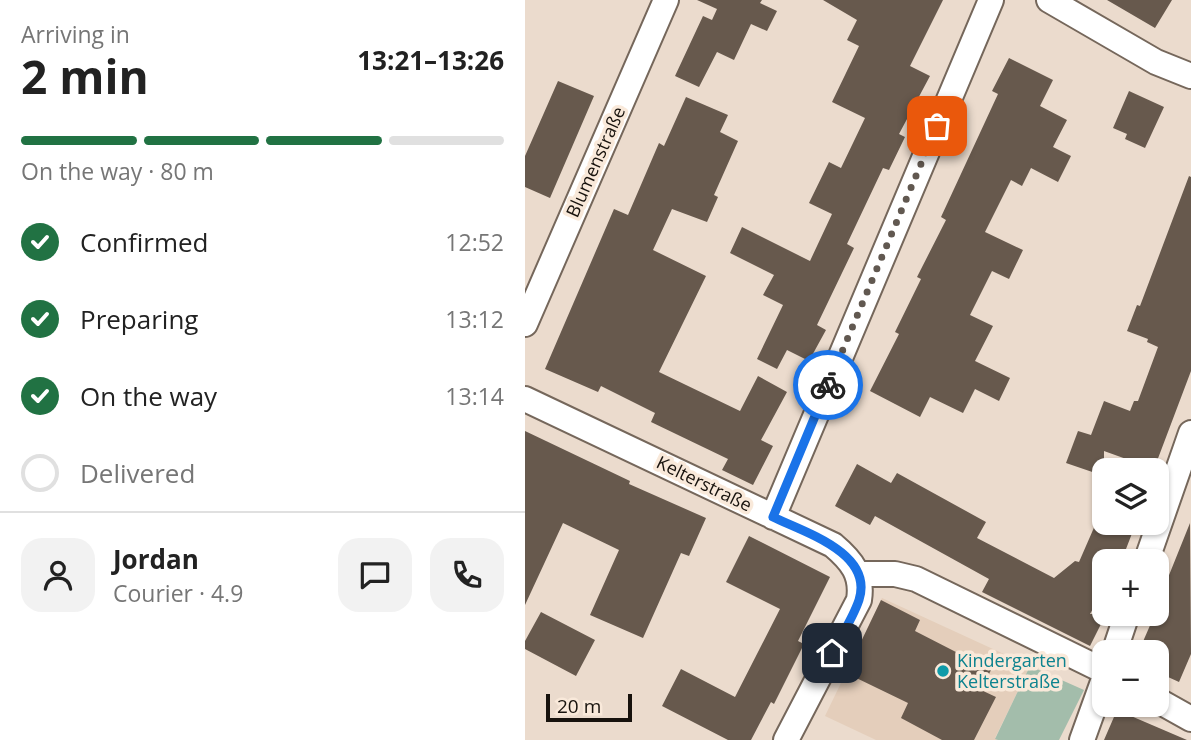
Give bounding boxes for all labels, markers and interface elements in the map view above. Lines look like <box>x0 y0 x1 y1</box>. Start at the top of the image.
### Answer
text: Arriving in <box>21 18 130 50</box>
text: 13:21–13:26 <box>357 42 504 78</box>
text: 2 min <box>21 45 149 107</box>
pin <box>907 96 967 156</box>
street label: Blumenstraße <box>560 102 630 221</box>
icon: bag <box>918 107 956 145</box>
text: On the way · 80 m <box>21 155 214 187</box>
icon: check <box>21 223 59 261</box>
text: Confirmed <box>80 224 208 260</box>
text: 12:52 <box>445 226 504 258</box>
icon: check <box>21 300 59 338</box>
text: Preparing <box>80 301 198 337</box>
text: 13:12 <box>445 303 504 335</box>
courier <box>793 350 863 420</box>
icon: bike <box>809 366 847 404</box>
icon: check <box>21 377 59 415</box>
text: On the way <box>80 378 217 414</box>
text: 13:14 <box>445 380 504 412</box>
street label: Kelterstraße <box>653 450 756 517</box>
text: Delivered <box>80 455 195 491</box>
map controls <box>1092 458 1169 717</box>
button: layers <box>1092 458 1169 535</box>
button: person <box>21 538 95 612</box>
button: chat <box>338 538 412 612</box>
button: phone <box>430 538 504 612</box>
text: Jordan <box>113 541 199 577</box>
button: + <box>1092 549 1169 626</box>
text: Courier · 4.9 <box>113 577 243 609</box>
pin <box>802 623 862 683</box>
icon: home <box>813 634 851 672</box>
button: − <box>1092 640 1169 717</box>
place label: Kindergarten Kelterstraße <box>957 648 1067 693</box>
marker: Kindergarten Kelterstraße <box>935 663 951 679</box>
scale bar <box>546 691 632 723</box>
text: 20 m <box>557 693 601 719</box>

